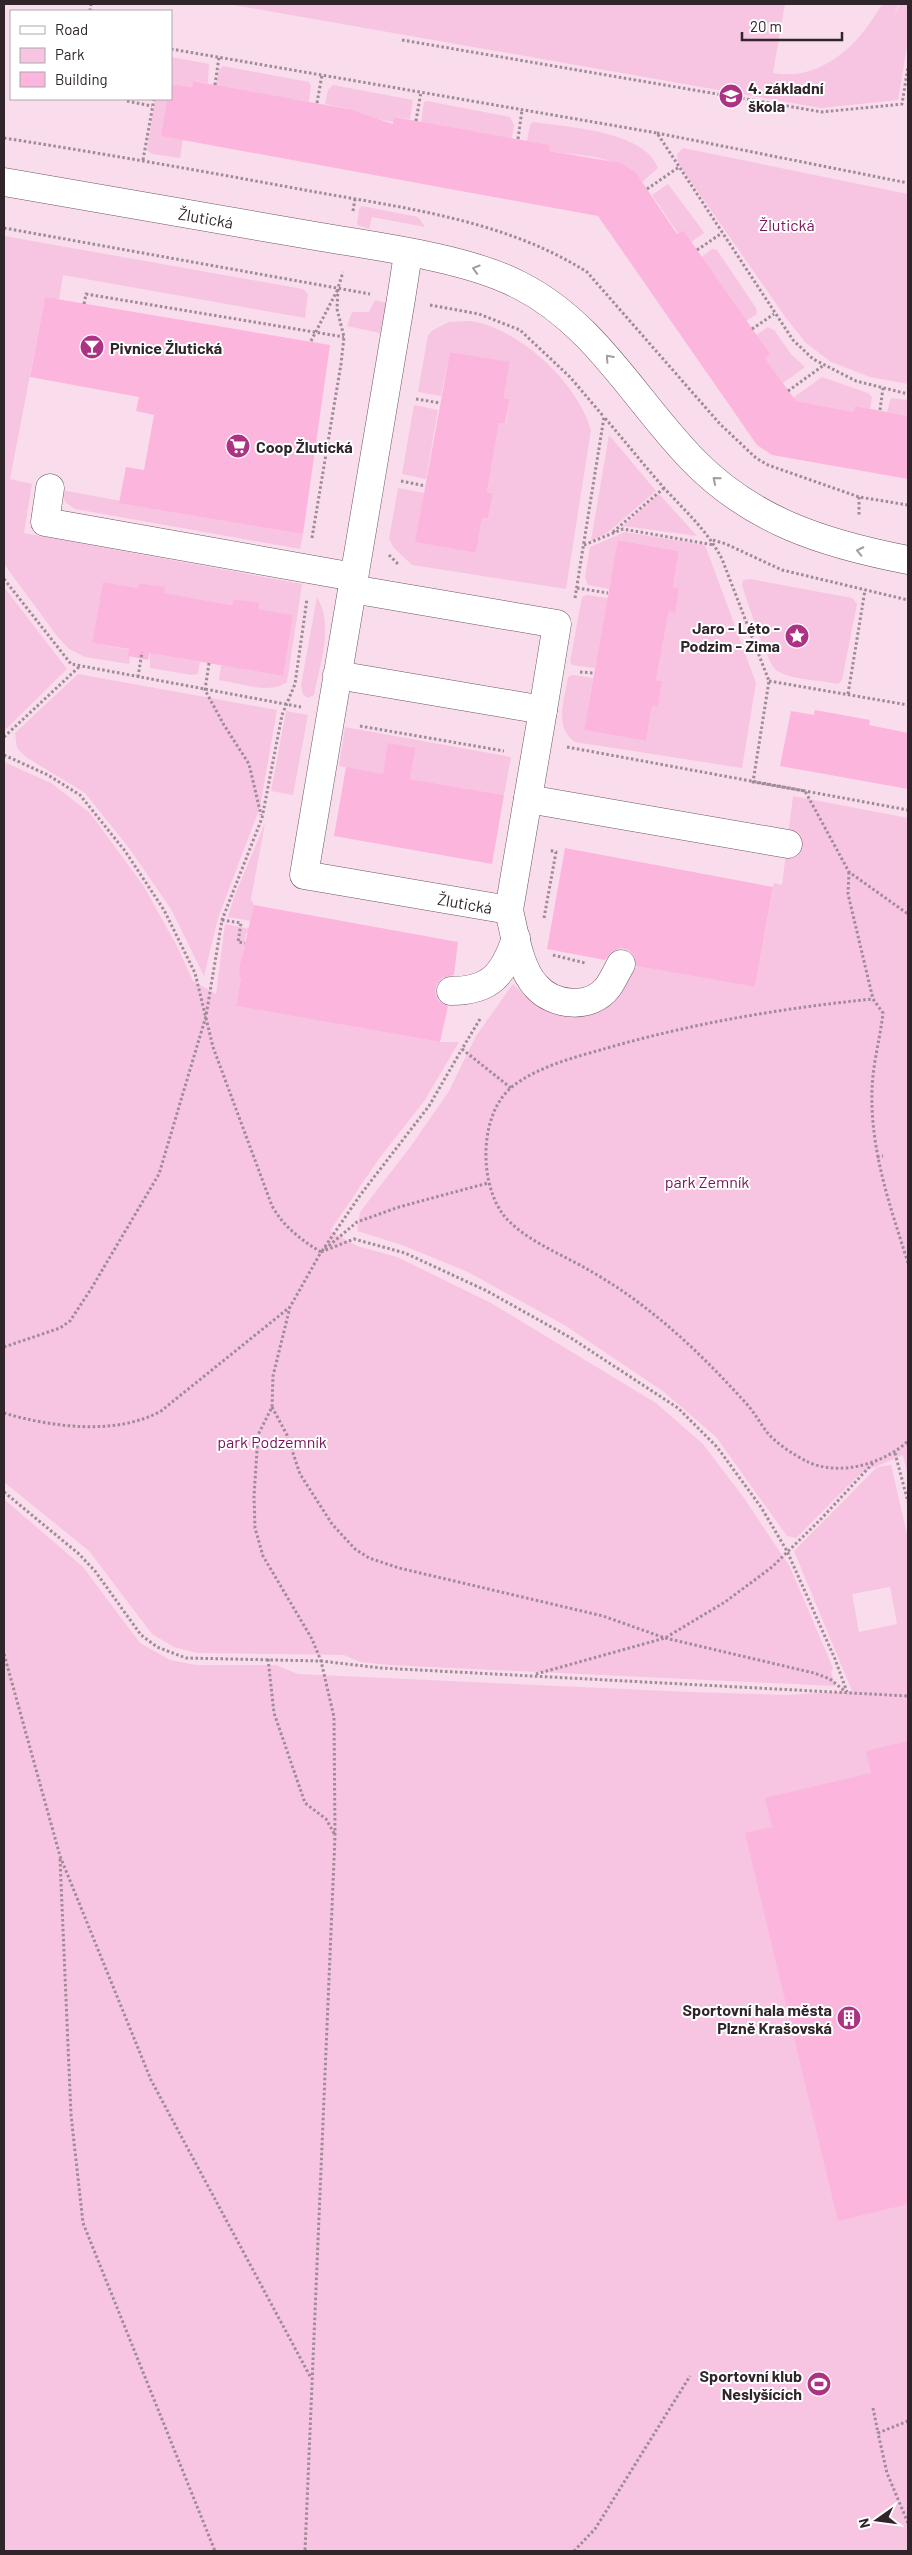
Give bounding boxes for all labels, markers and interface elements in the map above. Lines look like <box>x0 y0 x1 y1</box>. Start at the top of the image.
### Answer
legend <box>10 10 172 100</box>
scale bar <box>742 10 842 42</box>
text: 20 m <box>750 17 782 35</box>
text: Road <box>55 20 88 38</box>
text: Park <box>55 45 85 63</box>
text: Building <box>55 70 108 88</box>
place label: 4. základní škola <box>748 78 824 115</box>
school or university icon: 4. základní škola <box>718 83 744 109</box>
street label: Žlutická <box>177 203 235 231</box>
park label: Žlutická <box>759 215 815 234</box>
one-way arrow <box>472 265 481 275</box>
bar icon: Pivnice Žlutická <box>79 334 105 360</box>
place label: Pivnice Žlutická <box>110 338 222 357</box>
one-way arrow <box>606 355 615 364</box>
supermarket icon: Coop Žlutická <box>225 433 251 459</box>
place label: Coop Žlutická <box>256 437 353 456</box>
one-way arrow <box>712 477 721 486</box>
one-way arrow <box>856 546 865 557</box>
place label: Jaro - Léto - Podzim - Zima <box>680 618 780 655</box>
place icon: Jaro - Léto - Podzim - Zima <box>784 623 810 649</box>
street label: Žlutická <box>436 889 494 917</box>
park label: park Zemník <box>665 1172 749 1191</box>
park label: park Podzemník <box>217 1432 327 1451</box>
place label: Sportovní hala města Plzně Krašovská <box>683 2000 832 2037</box>
building icon: Sportovní hala města Plzně Krašovská <box>836 2005 862 2031</box>
place label: Sportovní klub Neslyšících <box>700 2366 802 2403</box>
sports icon: Sportovní klub Neslyšících <box>806 2371 832 2397</box>
north arrow <box>852 2495 902 2545</box>
text: N <box>855 2517 873 2530</box>

